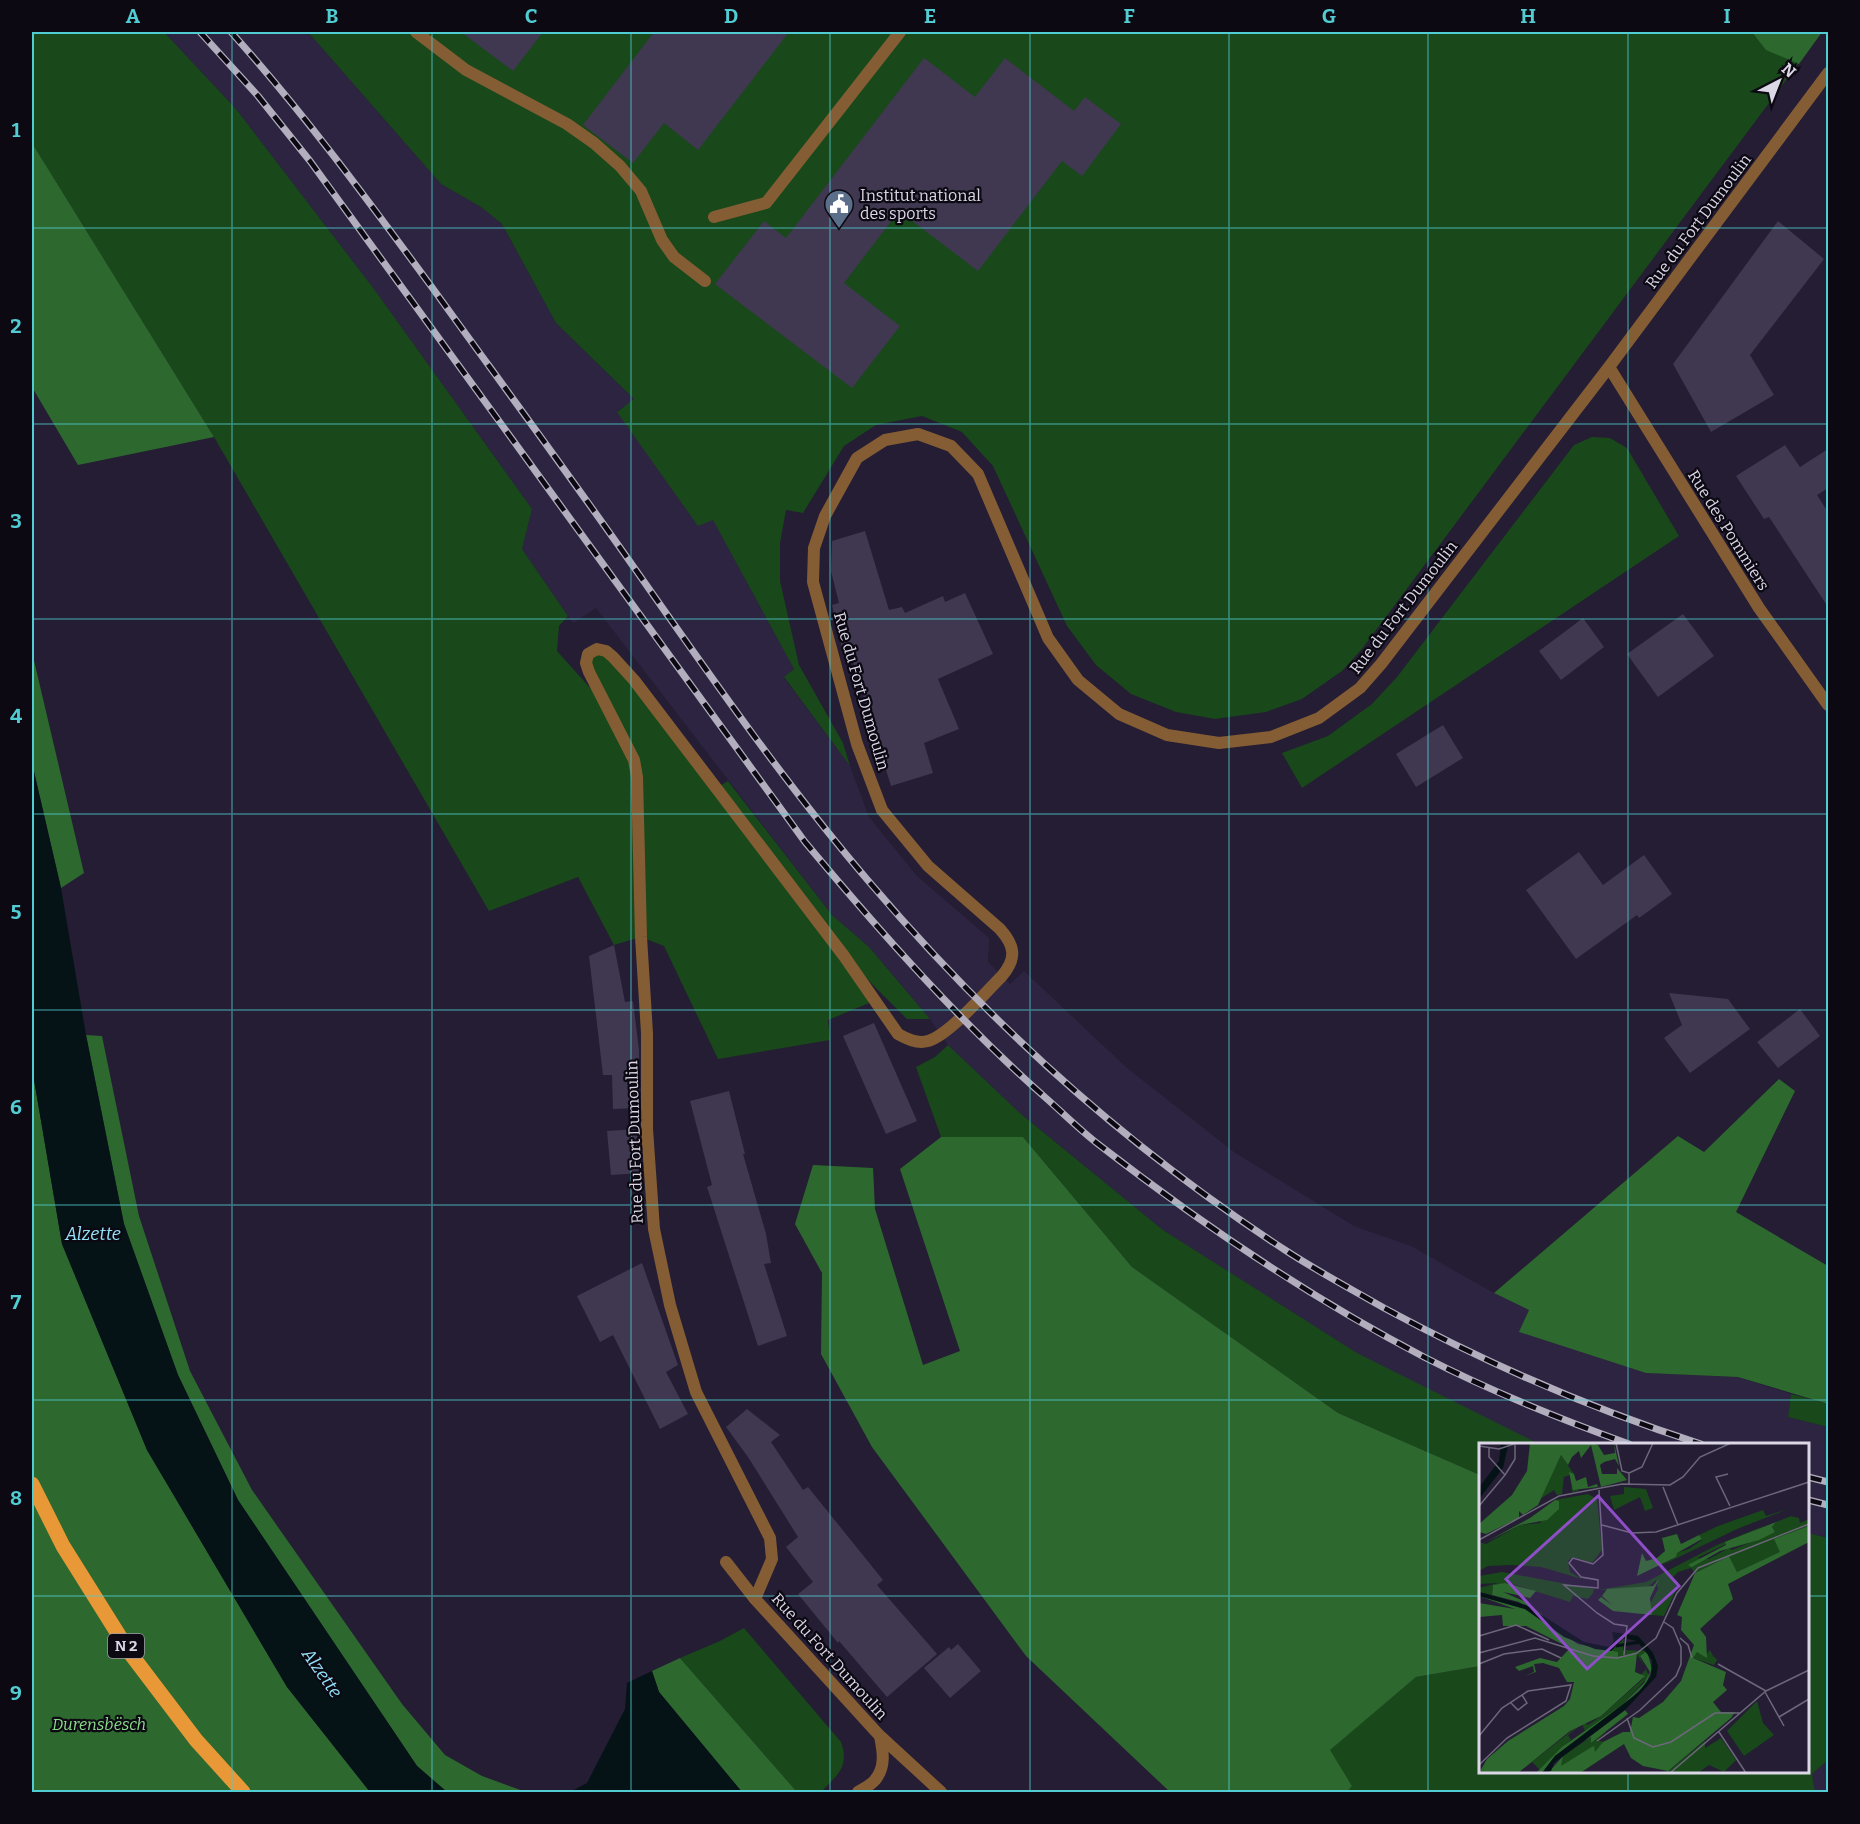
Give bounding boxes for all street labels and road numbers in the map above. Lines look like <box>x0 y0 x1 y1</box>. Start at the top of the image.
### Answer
street label: Rue du Fort Dumoulin <box>1642 150 1755 292</box>
street label: Rue des Pommiers <box>1684 467 1773 594</box>
street label: Rue du Fort Dumoulin <box>1346 537 1461 678</box>
street label: Rue du Fort Dumoulin <box>830 610 893 772</box>
street label: Rue du Fort Dumoulin <box>622 1060 647 1224</box>
street label: Rue du Fort Dumoulin <box>768 1589 891 1723</box>
road number: N 2 <box>108 1634 144 1658</box>

